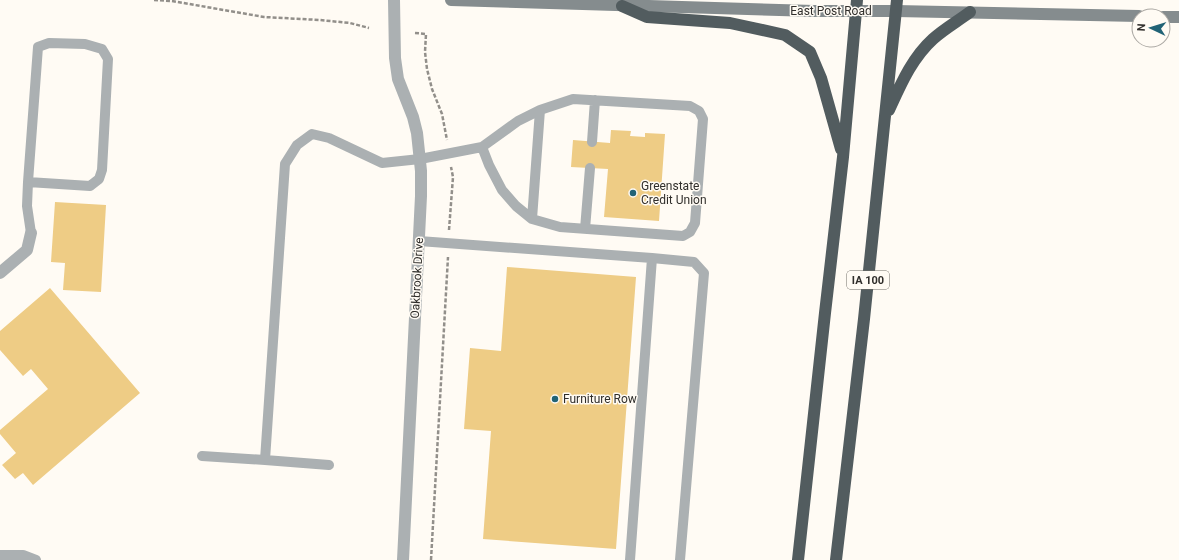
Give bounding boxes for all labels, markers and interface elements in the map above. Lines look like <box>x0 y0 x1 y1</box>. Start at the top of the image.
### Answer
street label: East Post Road <box>790 4 872 18</box>
north arrow <box>1131 8 1171 48</box>
text: N <box>1135 23 1148 32</box>
place label: Greenstate Credit Union <box>641 179 707 207</box>
marker: Greenstate Credit Union <box>628 188 638 198</box>
street label: Oakbrook Drive <box>408 237 426 319</box>
road number: IA 100 <box>847 271 889 289</box>
place label: Furniture Row <box>563 392 637 406</box>
marker: Furniture Row <box>550 394 560 404</box>

